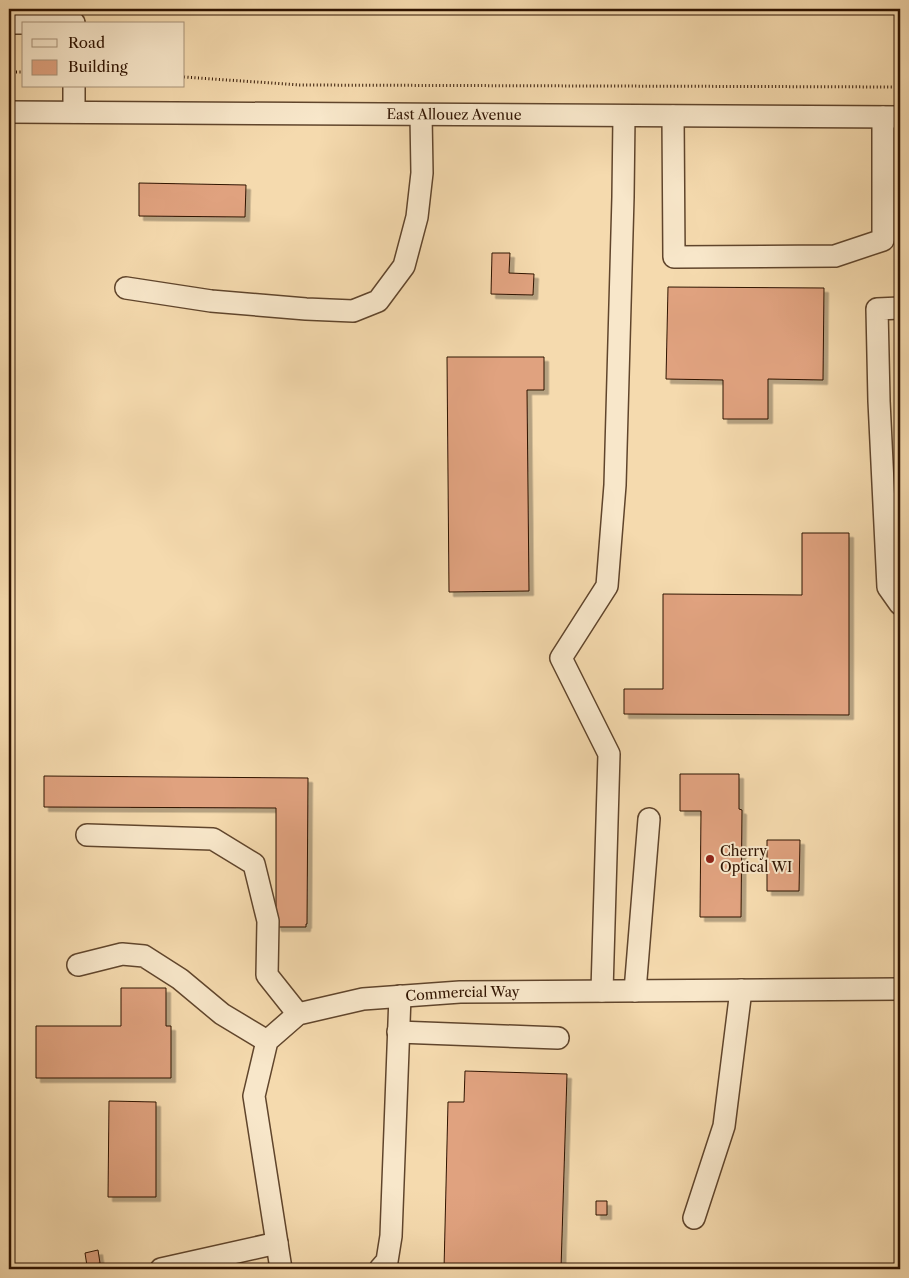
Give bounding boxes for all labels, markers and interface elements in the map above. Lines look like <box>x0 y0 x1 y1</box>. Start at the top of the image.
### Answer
legend <box>22 22 185 88</box>
text: Road <box>68 33 105 52</box>
text: Building <box>68 57 128 76</box>
street label: East Allouez Avenue <box>386 105 522 124</box>
place label: Cherry Optical WI <box>720 842 792 876</box>
marker: Cherry Optical WI <box>704 853 716 865</box>
street label: Commercial Way <box>405 983 520 1005</box>

